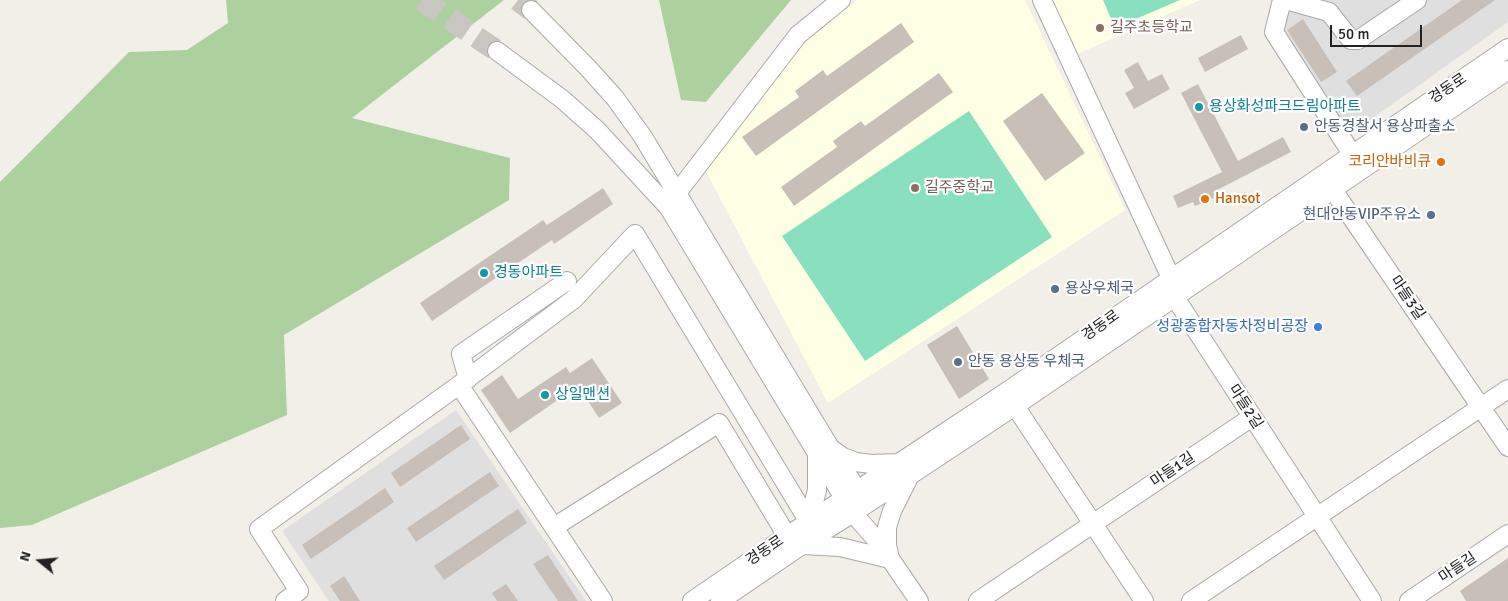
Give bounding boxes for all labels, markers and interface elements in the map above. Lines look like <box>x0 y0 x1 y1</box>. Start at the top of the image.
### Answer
scale bar <box>1333 15 1426 47</box>
place label: 길주초등학교 <box>1110 19 1193 37</box>
marker: 길주초등학교 <box>1094 22 1106 34</box>
text: 50 m <box>1338 25 1369 43</box>
street label: 경동로 <box>1426 70 1470 108</box>
place label: 용상화성파크드림아파트 <box>1209 98 1361 116</box>
marker: 용상화성파크드림아파트 <box>1193 101 1205 113</box>
place label: 안동경찰서 용상파출소 <box>1314 118 1455 136</box>
marker: 안동경찰서 용상파출소 <box>1298 121 1310 133</box>
place label: 코리안바비큐 <box>1348 153 1431 171</box>
marker: 코리안바비큐 <box>1435 156 1447 168</box>
place label: 길주중학교 <box>925 179 994 197</box>
marker: 길주중학교 <box>909 182 921 194</box>
place label: Hansot <box>1215 190 1260 208</box>
marker: Hansot <box>1199 193 1211 205</box>
place label: 현대안동VIP주유소 <box>1303 206 1421 224</box>
marker: 현대안동VIP주유소 <box>1425 209 1437 221</box>
place label: 경동아파트 <box>494 264 563 282</box>
marker: 경동아파트 <box>478 267 490 279</box>
street label: 마들3길 <box>1386 272 1428 324</box>
place label: 용상우체국 <box>1065 280 1134 298</box>
marker: 용상우체국 <box>1049 283 1061 295</box>
street label: 경동로 <box>1079 307 1123 345</box>
place label: 성광종합자동차정비공장 <box>1156 318 1308 336</box>
marker: 성광종합자동차정비공장 <box>1312 321 1324 333</box>
place label: 안동 용상동 우체국 <box>968 353 1085 371</box>
marker: 안동 용상동 우체국 <box>952 356 964 368</box>
street label: 마들2길 <box>1224 381 1266 433</box>
place label: 상일맨션 <box>555 386 610 404</box>
marker: 상일맨션 <box>539 389 551 401</box>
street label: 마들1길 <box>1147 449 1199 491</box>
street label: 경동로 <box>743 532 787 570</box>
north arrow <box>15 536 65 586</box>
text: N <box>16 549 35 564</box>
street label: 마들길 <box>1436 549 1480 587</box>

